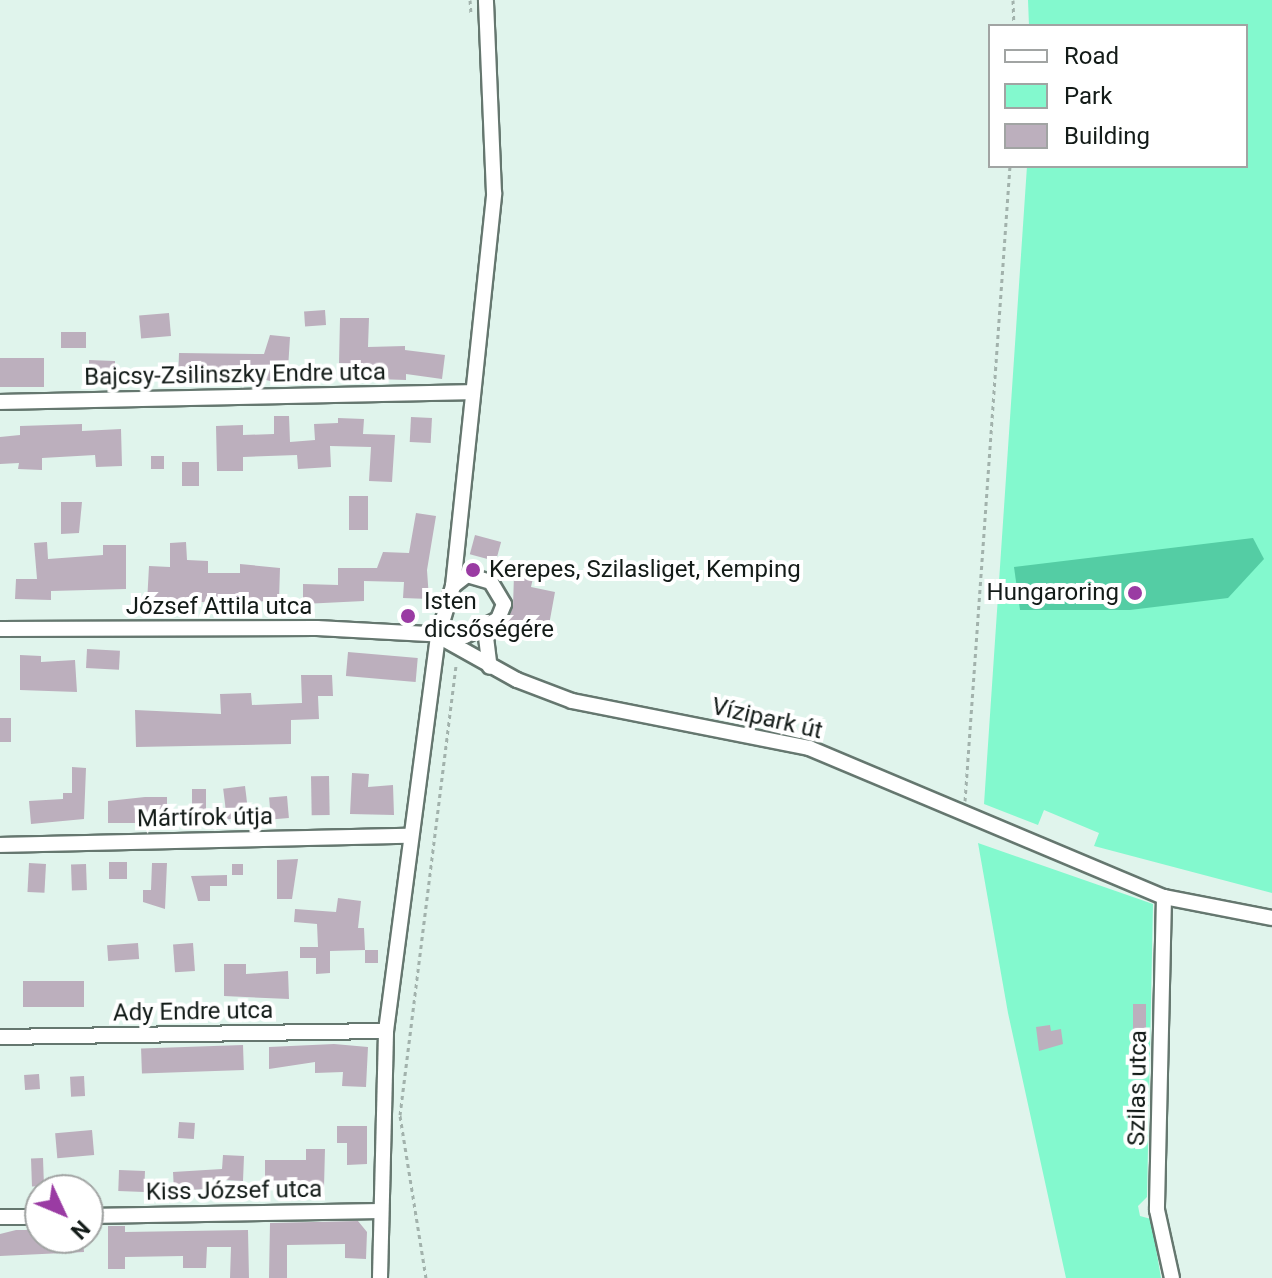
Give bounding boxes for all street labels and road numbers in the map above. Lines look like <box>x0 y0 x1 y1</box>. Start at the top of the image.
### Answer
street label: Bajcsy-Zsilinszky Endre utca <box>84 358 386 392</box>
street label: József Attila utca <box>126 593 312 621</box>
street label: Vízipark út <box>709 692 825 746</box>
street label: Mártírok útja <box>137 802 273 834</box>
street label: Ady Endre utca <box>113 996 273 1028</box>
street label: Szilas utca <box>1123 1030 1153 1146</box>
street label: Kiss József utca <box>146 1175 322 1207</box>

